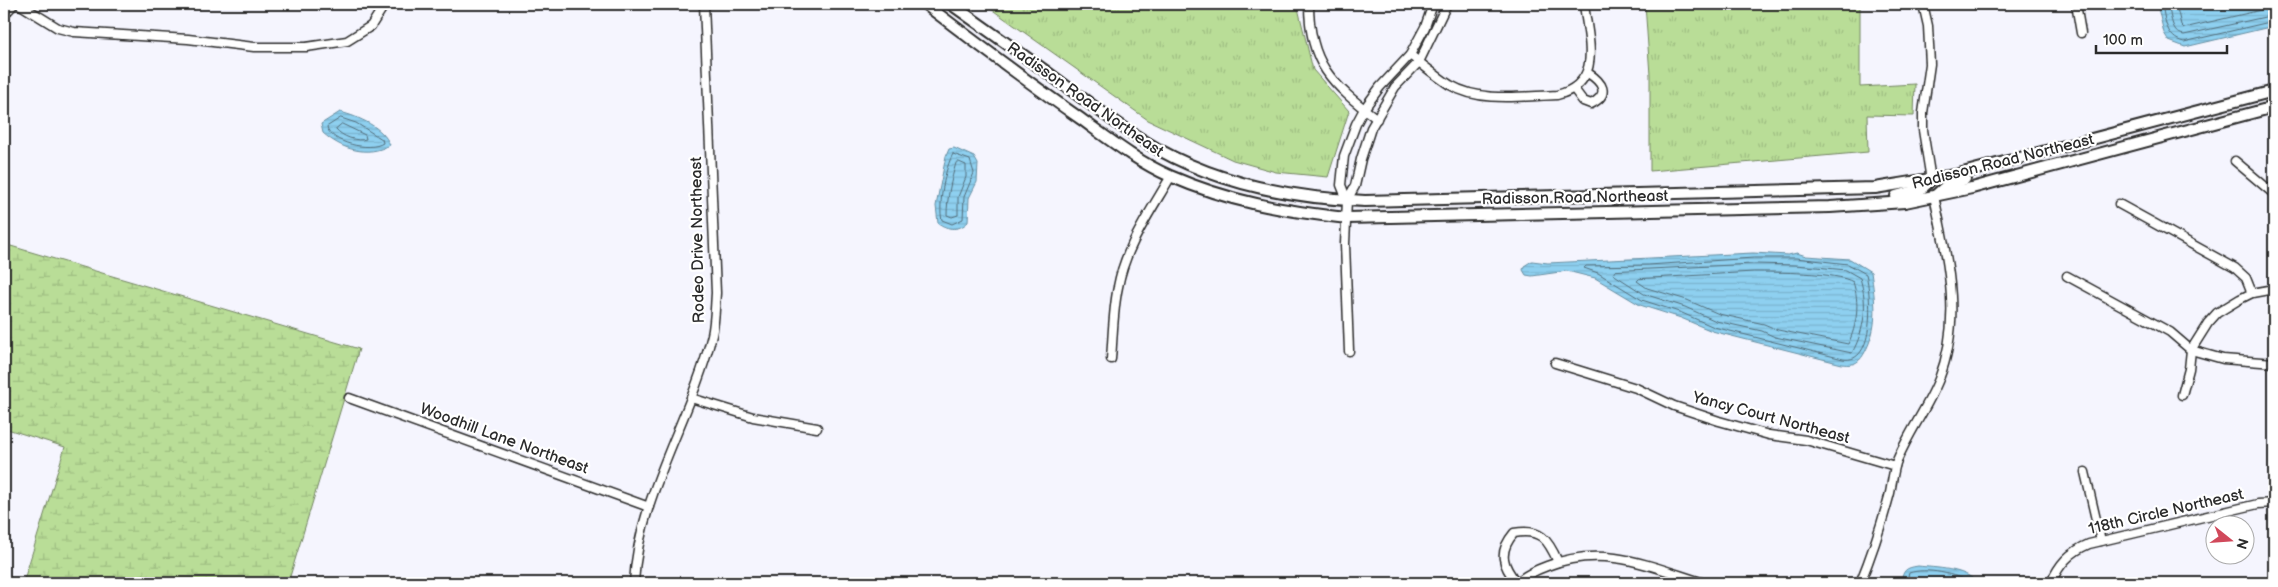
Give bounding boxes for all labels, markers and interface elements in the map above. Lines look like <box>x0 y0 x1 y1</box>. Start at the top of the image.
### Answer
scale bar <box>2096 22 2227 54</box>
text: 100 m <box>2103 31 2143 50</box>
street label: Radisson Road Northeast <box>1003 39 1167 161</box>
street label: Radisson Road Northeast <box>1910 130 2096 194</box>
street label: Rodeo Drive Northeast <box>687 156 709 323</box>
street label: Radisson Road Northeast <box>1481 187 1669 209</box>
street label: Yancy Court Northeast <box>1690 388 1852 448</box>
street label: Woodhill Lane Northeast <box>417 400 591 478</box>
street label: 118th Circle Northeast <box>2087 485 2245 539</box>
north arrow <box>2206 514 2256 564</box>
text: N <box>2232 536 2252 551</box>

